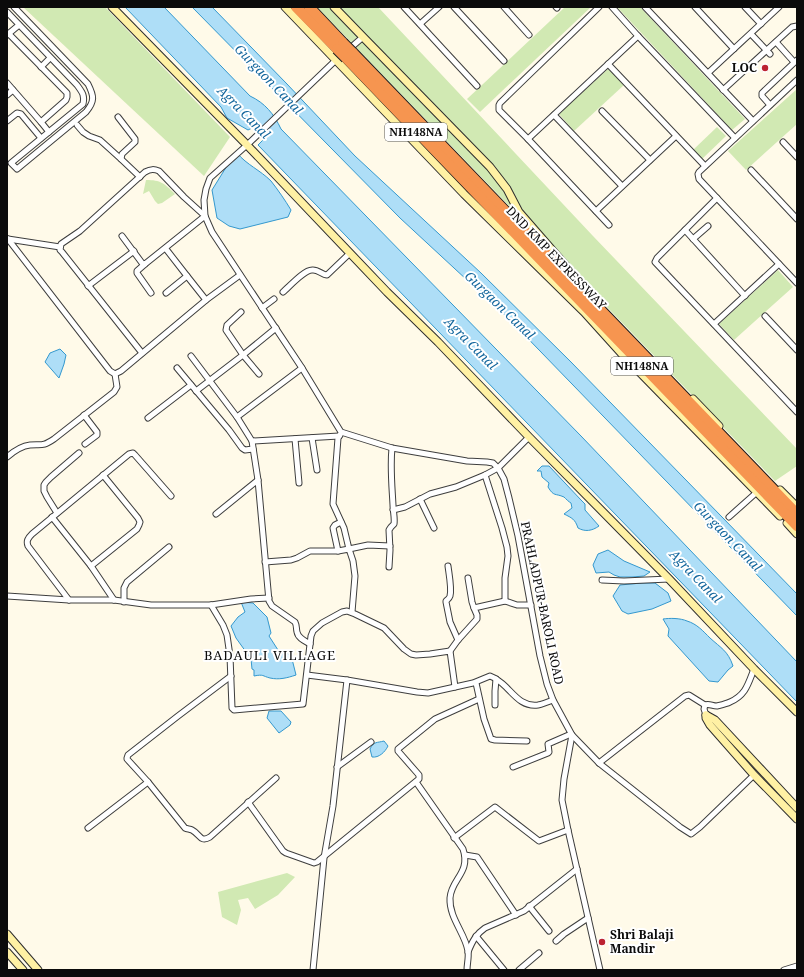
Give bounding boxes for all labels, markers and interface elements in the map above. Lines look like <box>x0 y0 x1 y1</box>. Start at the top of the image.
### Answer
water label: Gurgaon Canal <box>231 40 307 118</box>
place label: LOC <box>732 59 757 76</box>
marker: LOC <box>760 63 770 73</box>
water label: Agra Canal <box>213 81 274 142</box>
road number: NH148NA <box>385 123 447 141</box>
street label: DND KMP EXPRESSWAY <box>503 202 611 313</box>
water label: Gurgaon Canal <box>461 267 539 343</box>
water label: Agra Canal <box>440 312 501 373</box>
road number: NH148NA <box>611 357 673 375</box>
water label: Gurgaon Canal <box>690 497 766 575</box>
street label: PRAHLADPUR-BAROLI ROAD <box>517 520 568 686</box>
water label: Agra Canal <box>665 545 726 607</box>
district label: BADAULI VILLAGE <box>204 646 336 664</box>
place label: Shri Balaji Mandir <box>610 926 674 957</box>
marker: Shri Balaji Mandir <box>597 937 607 947</box>

